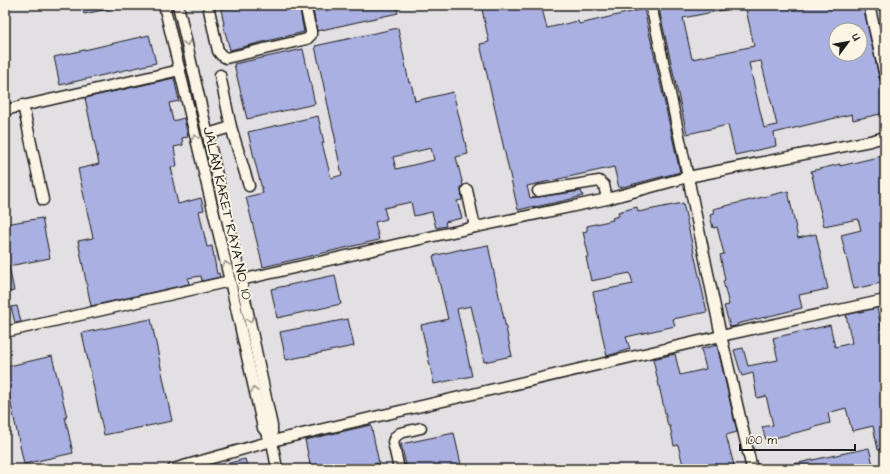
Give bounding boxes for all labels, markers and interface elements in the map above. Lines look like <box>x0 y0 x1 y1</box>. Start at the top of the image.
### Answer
north arrow <box>828 22 868 62</box>
text: U <box>848 30 864 44</box>
one-way arrow <box>182 40 190 46</box>
street label: JALAN KARET RAYA NO. 10 <box>197 125 257 302</box>
one-way arrow <box>192 134 200 140</box>
one-way arrow <box>222 260 230 267</box>
one-way arrow <box>245 317 253 323</box>
one-way arrow <box>251 387 259 393</box>
scale bar <box>740 426 855 452</box>
text: 100 m <box>746 432 777 449</box>

